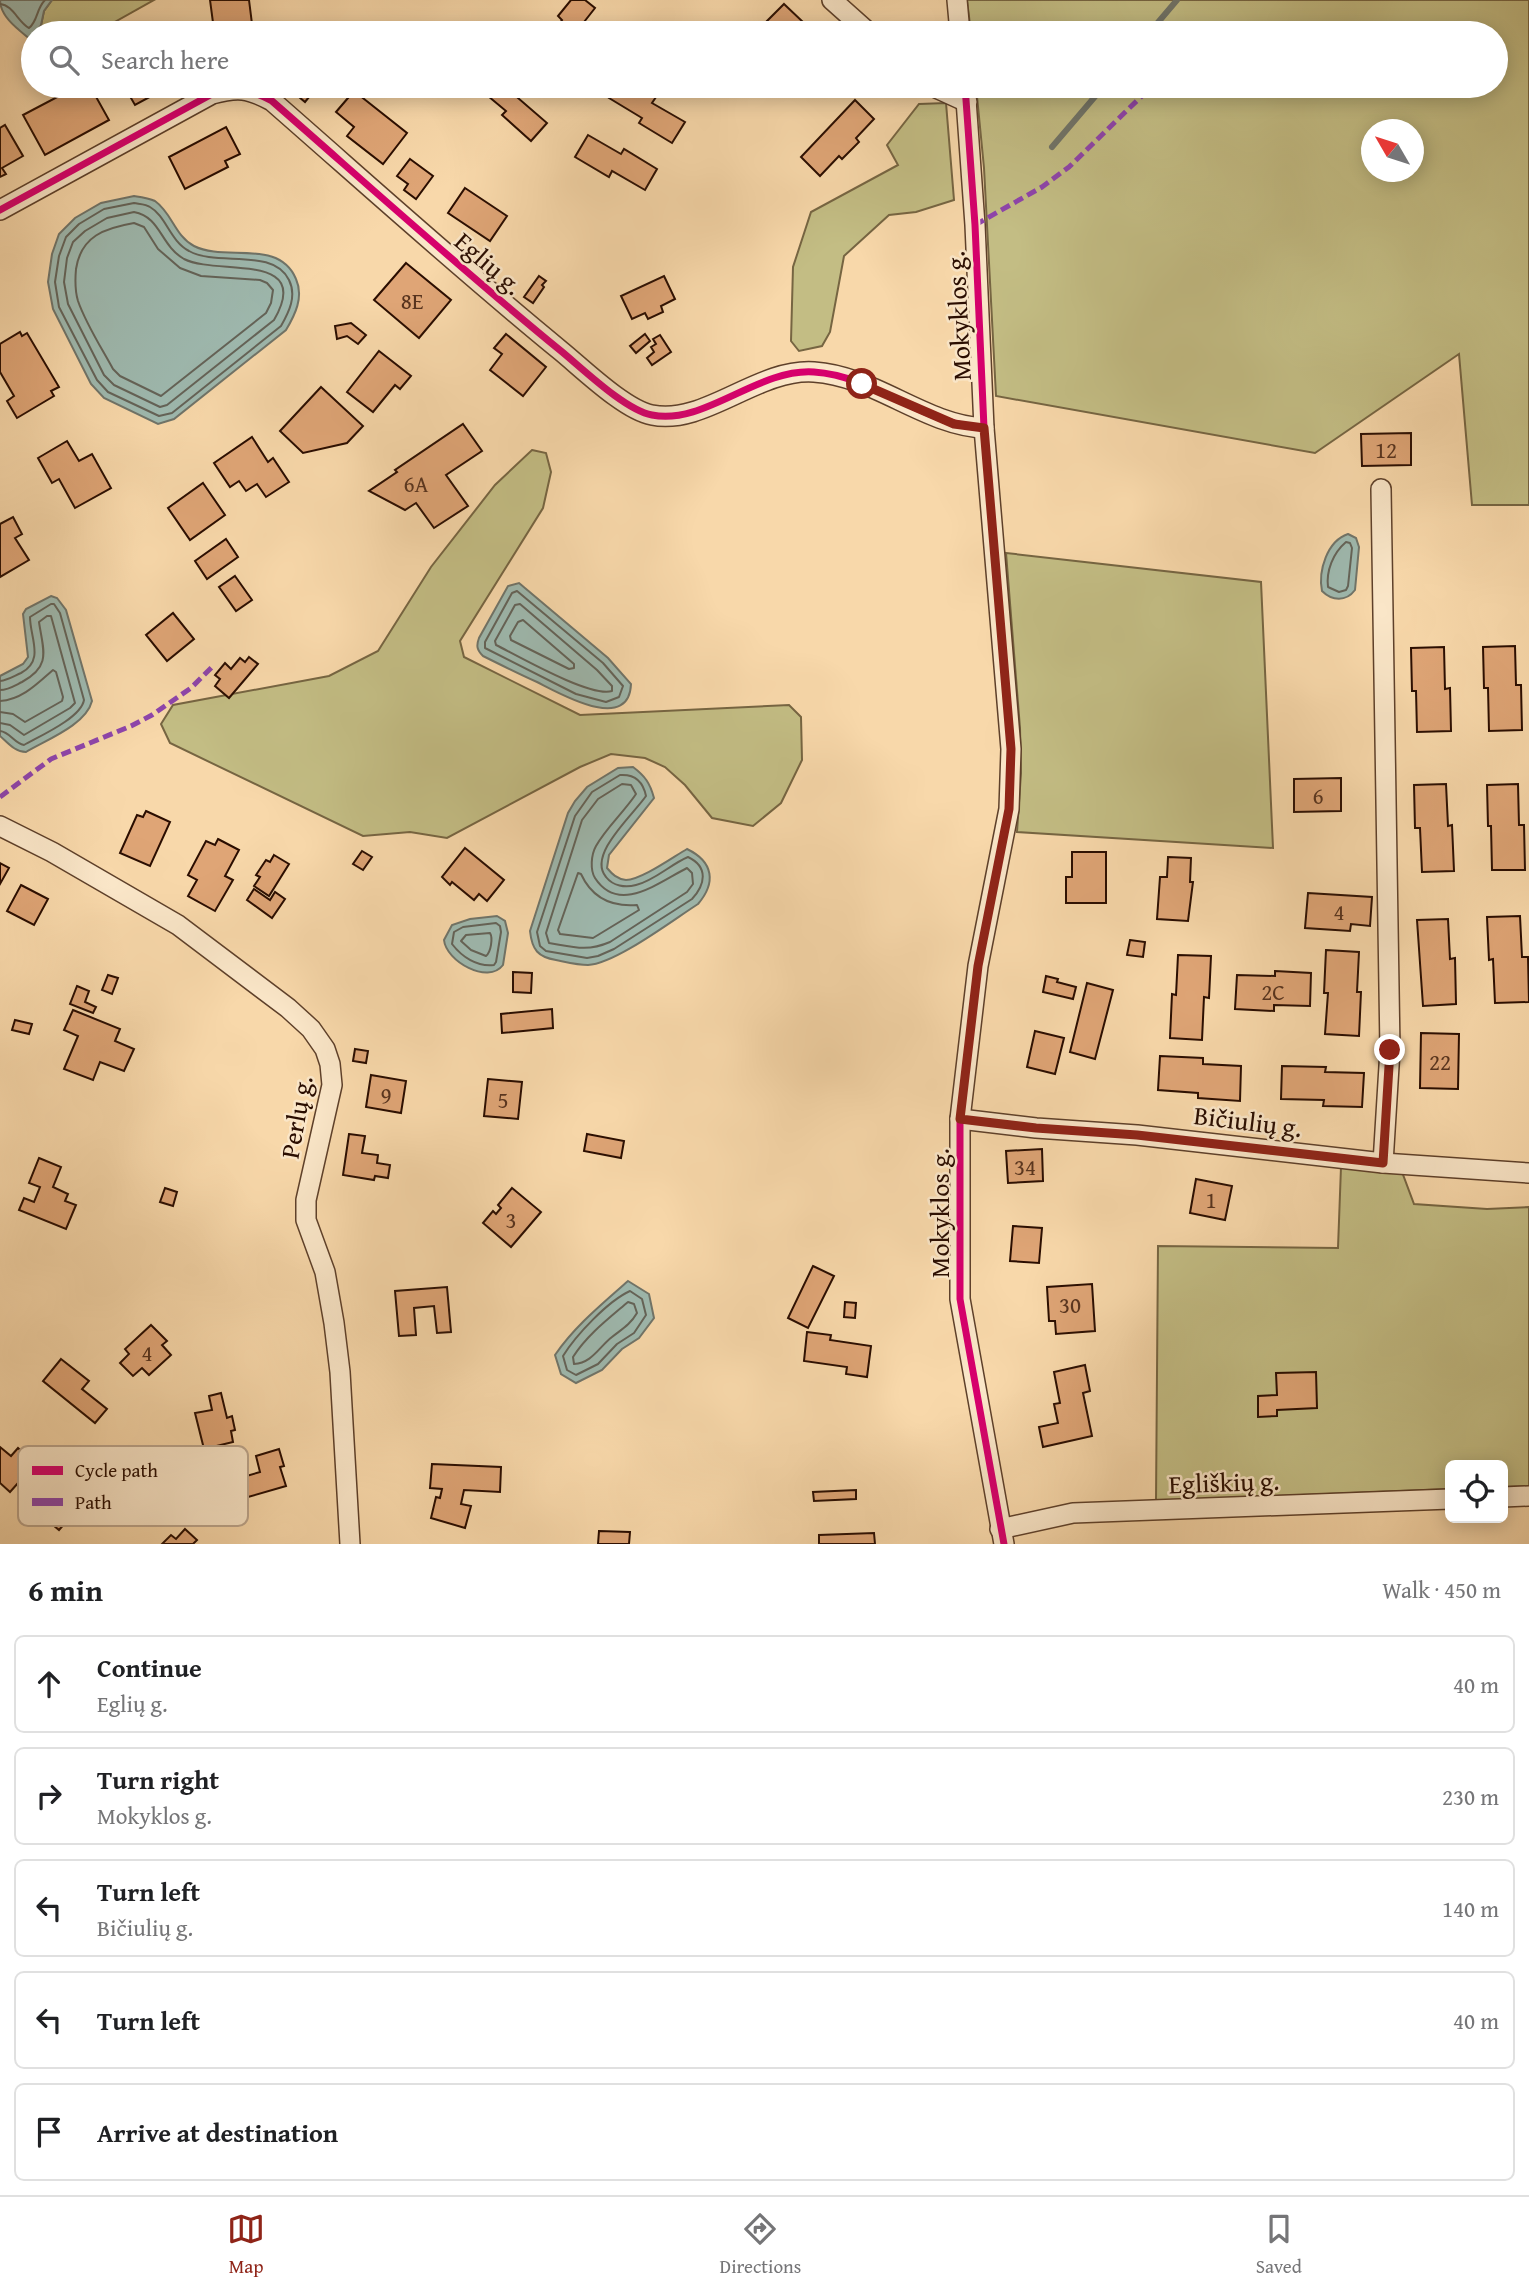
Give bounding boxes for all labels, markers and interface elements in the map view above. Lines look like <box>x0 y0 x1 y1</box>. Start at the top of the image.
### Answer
search box <box>21 21 1508 98</box>
text: Search here <box>101 40 229 79</box>
icon: search <box>45 41 83 79</box>
north arrow <box>1361 119 1424 182</box>
street label: Eglių g. <box>446 222 532 304</box>
street label: Mokyklos g. <box>935 250 981 382</box>
house number: 8E <box>401 284 423 317</box>
route start <box>846 368 877 399</box>
house number: 12 <box>1375 433 1397 466</box>
house number: 6A <box>403 467 429 500</box>
house number: 6 <box>1312 779 1324 812</box>
house number: 4 <box>1333 895 1345 928</box>
house number: 2C <box>1261 975 1285 1008</box>
route end <box>1374 1034 1405 1065</box>
house number: 22 <box>1429 1045 1451 1078</box>
street label: Perlų g. <box>270 1073 322 1161</box>
house number: 9 <box>380 1078 392 1111</box>
house number: 5 <box>497 1083 509 1116</box>
street label: Bičiulių g. <box>1192 1095 1304 1147</box>
street label: Mokyklos g. <box>920 1148 959 1278</box>
house number: 34 <box>1014 1150 1036 1183</box>
house number: 1 <box>1205 1183 1217 1216</box>
house number: 3 <box>505 1203 517 1236</box>
house number: 30 <box>1059 1288 1081 1321</box>
house number: 4 <box>141 1336 153 1369</box>
legend <box>18 1446 248 1526</box>
text: Cycle path <box>75 1456 158 1484</box>
map controls <box>1445 1460 1508 1523</box>
button: locate <box>1445 1460 1508 1523</box>
street label: Egliškių g. <box>1168 1461 1280 1503</box>
text: Path <box>75 1488 112 1516</box>
text: 6 min <box>28 1568 103 1612</box>
text: Walk · 450 m <box>1382 1573 1501 1606</box>
text: Continue <box>97 1648 202 1687</box>
icon: ahead <box>30 1665 68 1703</box>
text: 40 m <box>1453 1668 1499 1701</box>
text: Eglių g. <box>97 1687 168 1720</box>
text: Turn right <box>97 1760 219 1799</box>
icon: right <box>30 1777 68 1815</box>
text: 230 m <box>1442 1780 1499 1813</box>
text: Mokyklos g. <box>97 1799 212 1832</box>
text: Turn left <box>97 1872 200 1911</box>
icon: left <box>30 1889 68 1927</box>
text: 140 m <box>1442 1892 1499 1925</box>
text: Bičiulių g. <box>97 1911 193 1944</box>
icon: left <box>30 2001 68 2039</box>
text: Turn left <box>97 2001 200 2040</box>
text: 40 m <box>1453 2004 1499 2037</box>
icon: arrive <box>30 2113 68 2151</box>
text: Arrive at destination <box>97 2113 338 2152</box>
tab: Map <box>227 2210 265 2280</box>
tab: Directions <box>720 2210 801 2280</box>
tab: Saved <box>1256 2210 1302 2280</box>

